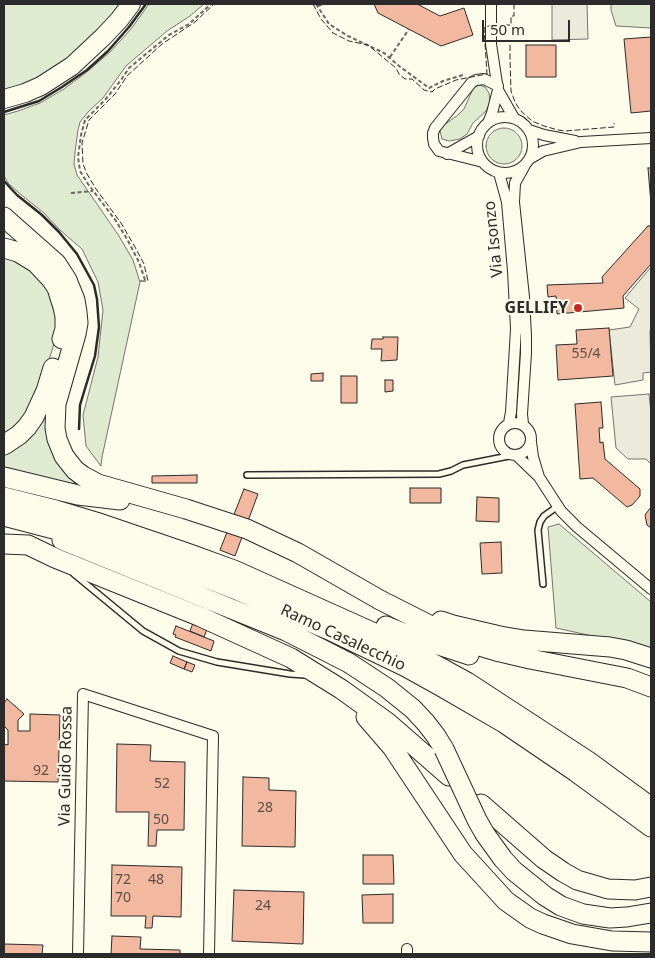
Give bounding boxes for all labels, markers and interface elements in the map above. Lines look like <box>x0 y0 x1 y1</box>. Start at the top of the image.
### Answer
scale bar <box>485 10 572 42</box>
text: 50 m <box>490 19 525 39</box>
street label: Via Isonzo <box>480 200 508 278</box>
place label: GELLIFY <box>505 298 568 318</box>
marker: GELLIFY <box>572 302 584 314</box>
house number: 55/4 <box>571 346 601 362</box>
street label: Ramo Casalecchio <box>277 601 409 675</box>
street label: Via Guido Rossa <box>55 706 77 826</box>
house number: 92 <box>33 763 49 779</box>
house number: 52 <box>154 776 170 792</box>
house number: 28 <box>257 800 273 816</box>
house number: 50 <box>153 812 169 828</box>
house number: 72 <box>115 872 131 888</box>
house number: 48 <box>148 872 164 888</box>
house number: 70 <box>115 890 131 906</box>
house number: 24 <box>255 898 271 914</box>

